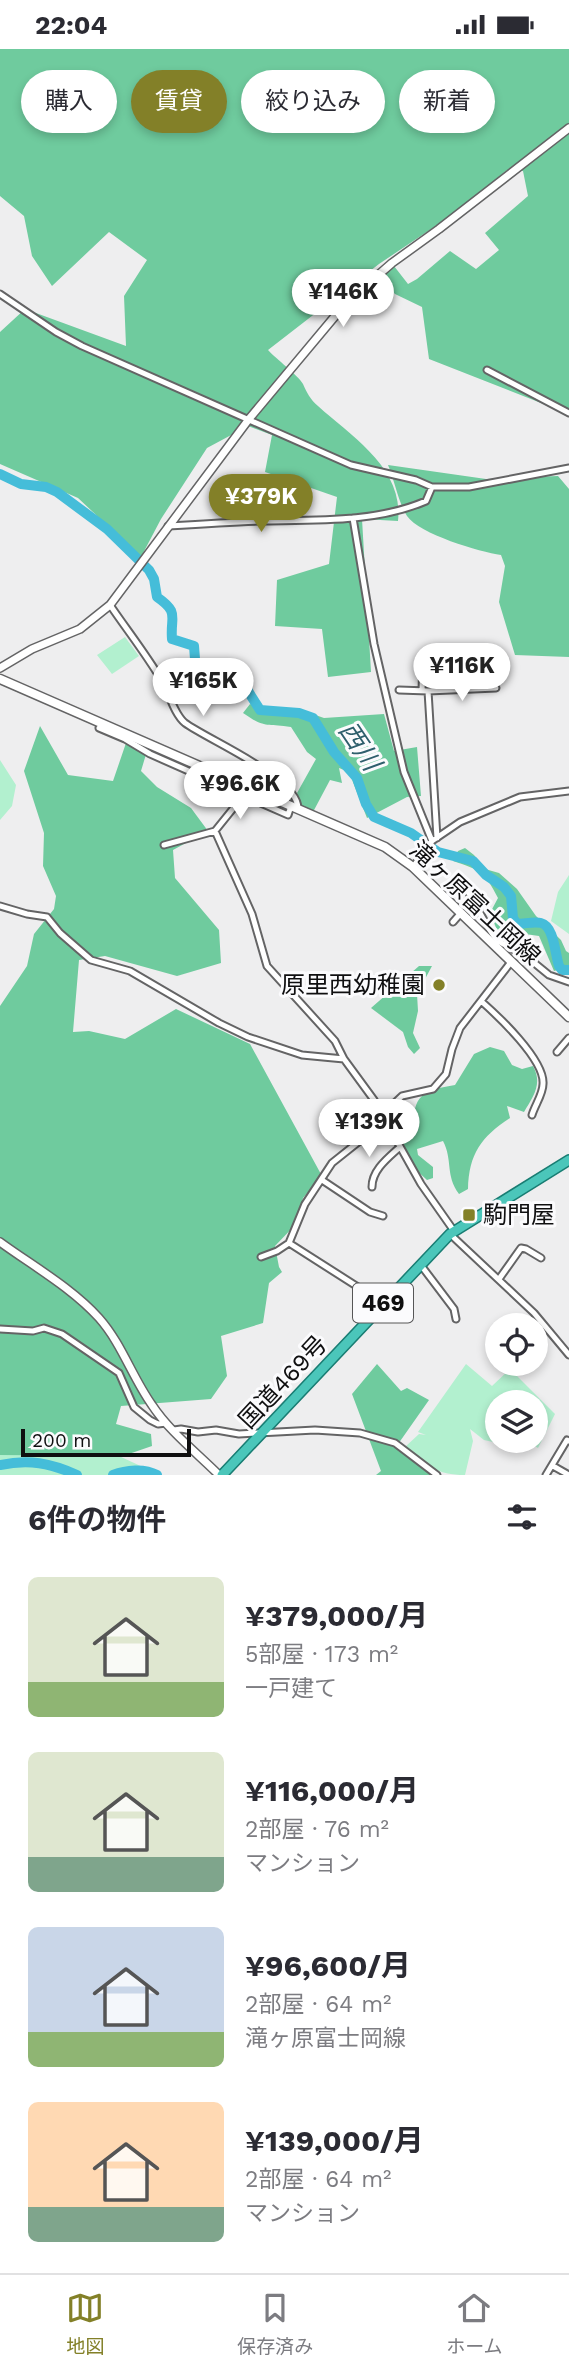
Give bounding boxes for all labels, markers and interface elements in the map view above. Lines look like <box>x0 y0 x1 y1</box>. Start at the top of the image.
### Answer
text: 22:04 <box>35 10 107 40</box>
chip: 購入 <box>21 70 117 133</box>
chip: 賃貸 <box>131 70 227 133</box>
chip: 絞り込み <box>241 70 385 133</box>
chip: 新着 <box>399 70 495 133</box>
pin: ¥146K <box>294 269 392 329</box>
text: ¥146K <box>308 278 378 305</box>
pin: ¥379K <box>212 475 310 534</box>
text: ¥379K <box>225 483 297 510</box>
pin: ¥116K <box>413 643 511 703</box>
text: ¥116K <box>429 652 495 679</box>
pin: ¥165K <box>154 659 252 718</box>
text: ¥165K <box>169 667 237 694</box>
water label: 西川 <box>333 716 389 778</box>
pin: ¥96.6K <box>183 761 297 821</box>
text: ¥96.6K <box>200 770 280 797</box>
street label: 滝ヶ原富士岡線 <box>404 835 546 971</box>
place label: 原里西幼稚園 <box>281 971 425 999</box>
marker: 原里西幼稚園 <box>431 977 447 993</box>
pin: ¥139K <box>320 1099 418 1159</box>
text: ¥139K <box>335 1108 403 1135</box>
place label: 駒門屋 <box>483 1201 555 1229</box>
marker: 駒門屋 <box>461 1207 477 1223</box>
road number: 469 <box>353 1283 413 1323</box>
map controls <box>485 1313 548 1453</box>
button: locate <box>485 1313 548 1376</box>
street label: 国道469号 <box>233 1330 333 1434</box>
button: layers <box>485 1390 548 1453</box>
scale bar <box>21 1426 191 1458</box>
text: 200 m <box>32 1429 91 1452</box>
icon: filters <box>503 1498 541 1536</box>
text: 6件の物件 <box>28 1502 166 1537</box>
text: ¥379,000/月 <box>245 1598 428 1633</box>
icon: home <box>84 1605 168 1689</box>
text: 5部屋 · 173 m² <box>245 1641 398 1668</box>
text: 一戸建て <box>245 1675 337 1702</box>
text: ¥116,000/月 <box>245 1773 419 1808</box>
icon: home <box>84 1780 168 1864</box>
text: 2部屋 · 76 m² <box>245 1816 389 1843</box>
text: マンション <box>245 1850 360 1877</box>
text: ¥96,600/月 <box>245 1948 411 1983</box>
icon: home <box>84 1955 168 2039</box>
text: 2部屋 · 64 m² <box>245 1991 392 2018</box>
text: 滝ヶ原富士岡線 <box>245 2025 406 2052</box>
text: ¥139,000/月 <box>245 2123 424 2158</box>
icon: home <box>84 2130 168 2214</box>
text: 2部屋 · 64 m² <box>245 2166 392 2193</box>
text: マンション <box>245 2200 360 2227</box>
tab: 地図 <box>66 2289 104 2358</box>
tab: 保存済み <box>237 2289 313 2358</box>
tab: ホーム <box>446 2289 503 2358</box>

